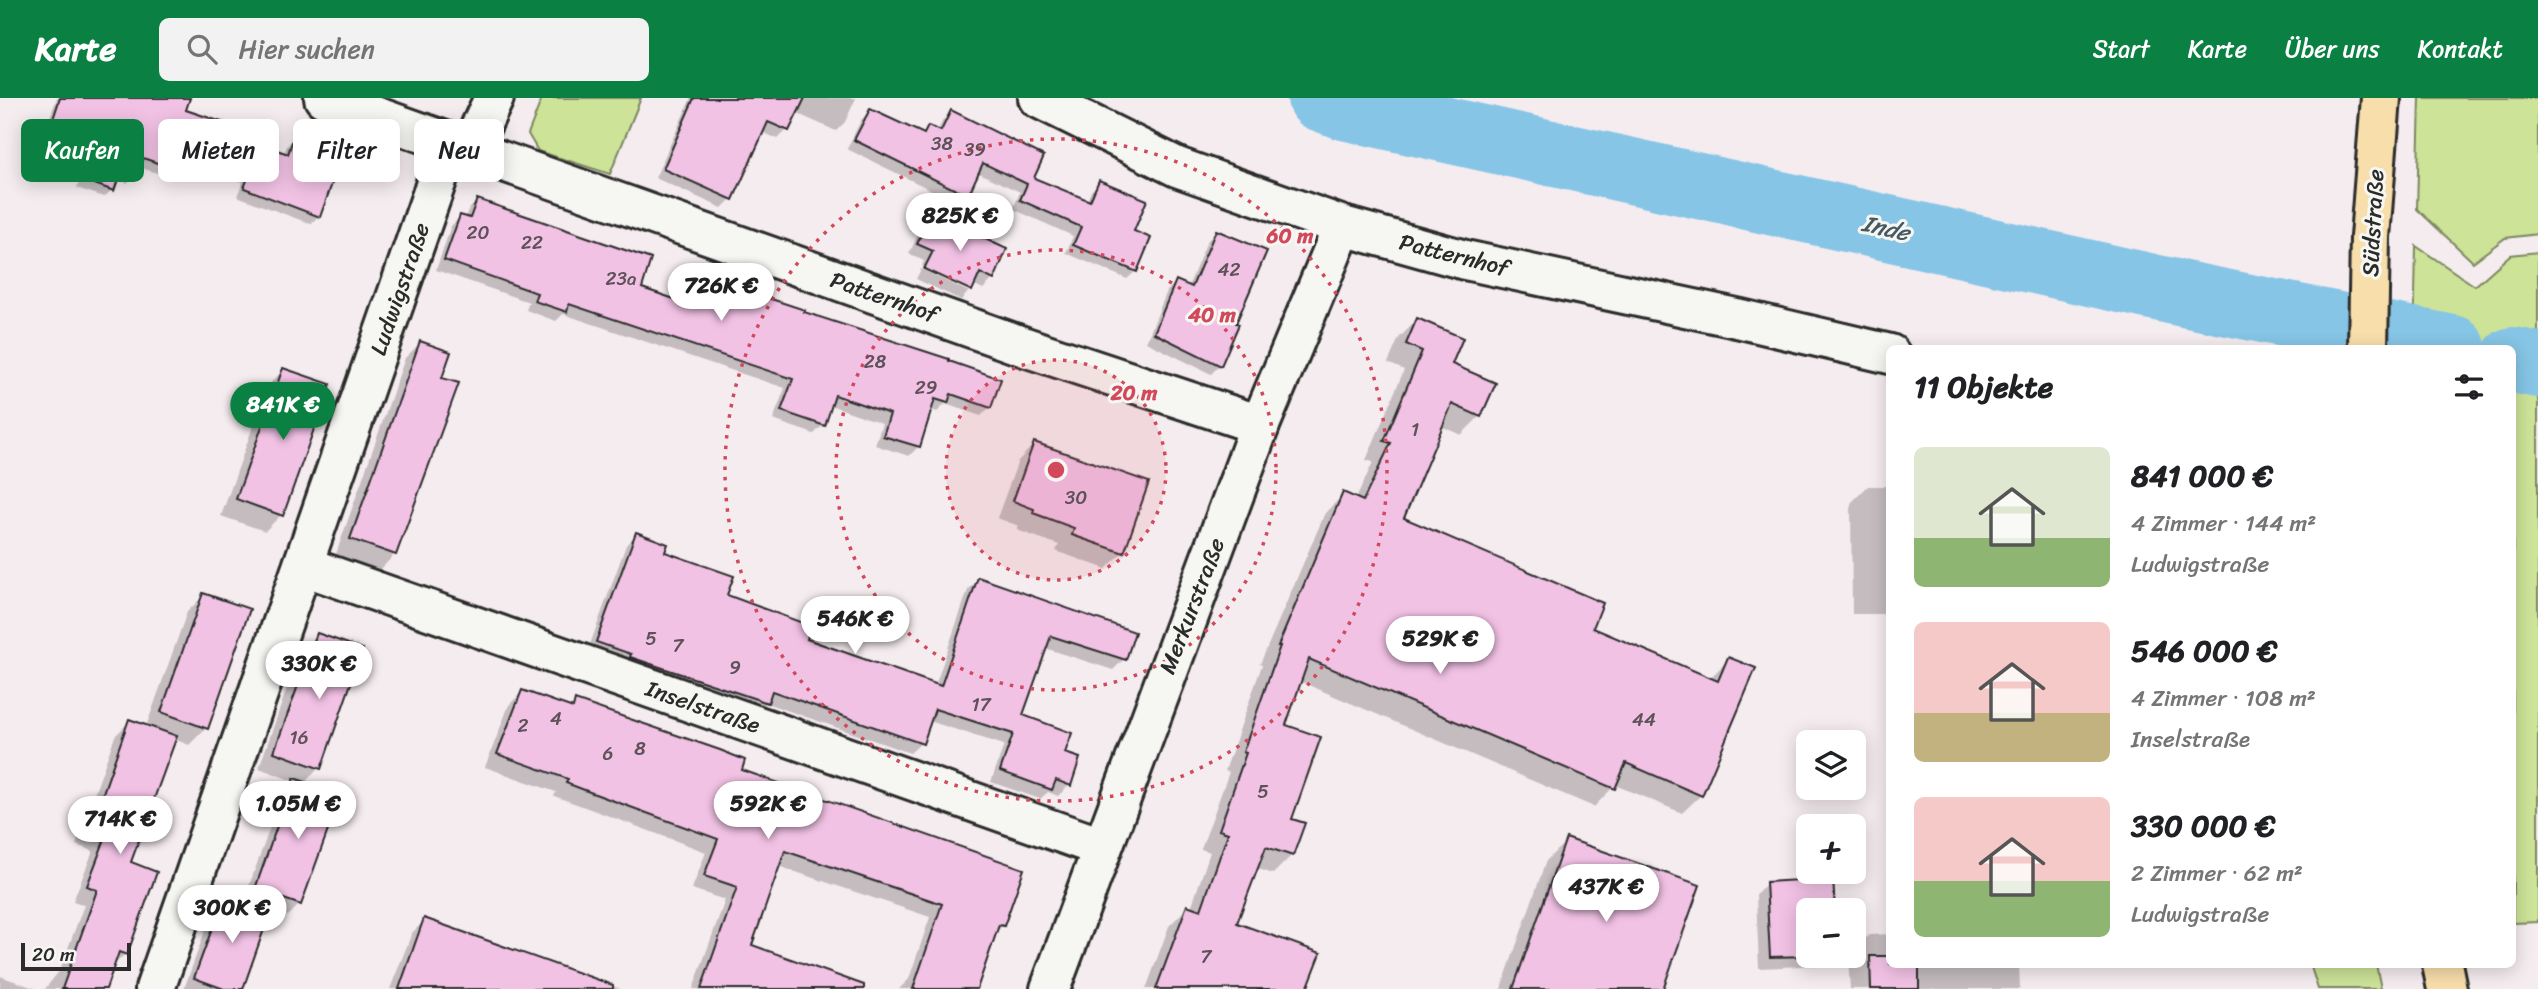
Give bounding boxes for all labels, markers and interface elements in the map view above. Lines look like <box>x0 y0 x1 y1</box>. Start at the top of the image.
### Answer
search box <box>159 18 649 81</box>
text: Karte <box>35 20 117 78</box>
text: Hier suchen <box>239 26 375 72</box>
text: Start <box>2093 28 2150 70</box>
text: Karte <box>2188 28 2247 70</box>
text: Über uns <box>2285 28 2380 70</box>
text: Kontakt <box>2418 28 2503 70</box>
icon: search <box>183 30 221 68</box>
chip: Kaufen <box>21 119 144 182</box>
chip: Mieten <box>158 119 279 182</box>
chip: Filter <box>293 119 400 182</box>
chip: Neu <box>414 119 504 182</box>
house number: 38 <box>931 127 953 160</box>
house number: 39 <box>964 133 986 166</box>
street label: Südstraße <box>2350 168 2396 278</box>
pin: 825K € <box>903 194 1017 253</box>
text: 825K € <box>922 195 998 236</box>
water label: Inde <box>1857 202 1916 254</box>
house number: 20 <box>467 216 489 249</box>
street label: Ludwigstraße <box>358 217 442 361</box>
text: 60 m <box>1266 217 1314 255</box>
street label: Patternhof <box>1395 222 1516 289</box>
house number: 22 <box>521 226 543 259</box>
house number: 42 <box>1218 253 1240 286</box>
street label: Patternhof <box>824 259 946 335</box>
house number: 23a <box>606 262 637 295</box>
pin: 726K € <box>664 264 778 323</box>
text: 726K € <box>684 265 758 306</box>
text: 40 m <box>1187 296 1237 334</box>
house number: 28 <box>864 345 887 378</box>
text: 11 Objekte <box>1914 360 2053 414</box>
icon: filters <box>2450 368 2488 406</box>
house number: 29 <box>915 371 937 404</box>
text: 20 m <box>1110 374 1158 412</box>
pin: 841K € <box>226 382 340 442</box>
text: 841K € <box>246 384 320 425</box>
house number: 1 <box>1411 413 1419 446</box>
text: 841 000 € <box>2131 449 2273 503</box>
centre of rings <box>1044 458 1068 482</box>
icon: home <box>1970 475 2054 559</box>
house number: 30 <box>1065 481 1087 514</box>
text: 4 Zimmer · 144 m² <box>2131 503 2316 544</box>
street label: Merkurstraße <box>1147 532 1237 680</box>
text: Ludwigstraße <box>2131 544 2269 585</box>
pin: 546K € <box>798 596 912 656</box>
text: 546K € <box>817 598 893 639</box>
pin: 529K € <box>1383 616 1497 676</box>
text: 529K € <box>1402 618 1478 659</box>
house number: 5 <box>645 622 657 655</box>
text: 546 000 € <box>2131 624 2278 678</box>
house number: 7 <box>673 629 685 662</box>
pin: 330K € <box>262 642 376 701</box>
text: 330K € <box>281 643 357 684</box>
icon: home <box>1970 650 2054 734</box>
house number: 9 <box>729 651 741 684</box>
street label: Inselstraße <box>639 668 766 746</box>
text: 4 Zimmer · 108 m² <box>2131 678 2316 719</box>
house number: 17 <box>971 688 992 721</box>
house number: 4 <box>550 702 562 735</box>
house number: 44 <box>1632 703 1656 736</box>
house number: 2 <box>518 709 529 742</box>
text: Inselstraße <box>2131 719 2250 760</box>
house number: 16 <box>290 721 308 754</box>
map controls <box>1796 730 1866 968</box>
button: layers <box>1796 730 1866 800</box>
house number: 8 <box>634 732 646 765</box>
house number: 6 <box>603 737 613 770</box>
house number: 5 <box>1257 775 1269 808</box>
pin: 1.05M € <box>233 782 363 841</box>
pin: 592K € <box>711 782 825 841</box>
text: 1.05M € <box>255 783 341 824</box>
text: 592K € <box>730 783 806 824</box>
pin: 714K € <box>63 796 177 856</box>
text: 714K € <box>84 798 156 839</box>
text: 330 000 € <box>2131 799 2275 853</box>
button: + <box>1796 814 1866 884</box>
icon: home <box>1970 825 2054 909</box>
text: 2 Zimmer · 62 m² <box>2131 853 2303 894</box>
pin: 437K € <box>1549 864 1663 924</box>
text: 437K € <box>1568 866 1644 907</box>
pin: 300K € <box>175 886 289 945</box>
text: 300K € <box>194 887 270 928</box>
text: Ludwigstraße <box>2131 894 2269 935</box>
button: − <box>1796 898 1866 968</box>
text: 20 m <box>32 938 75 971</box>
scale bar <box>21 940 131 972</box>
house number: 7 <box>1201 940 1213 973</box>

